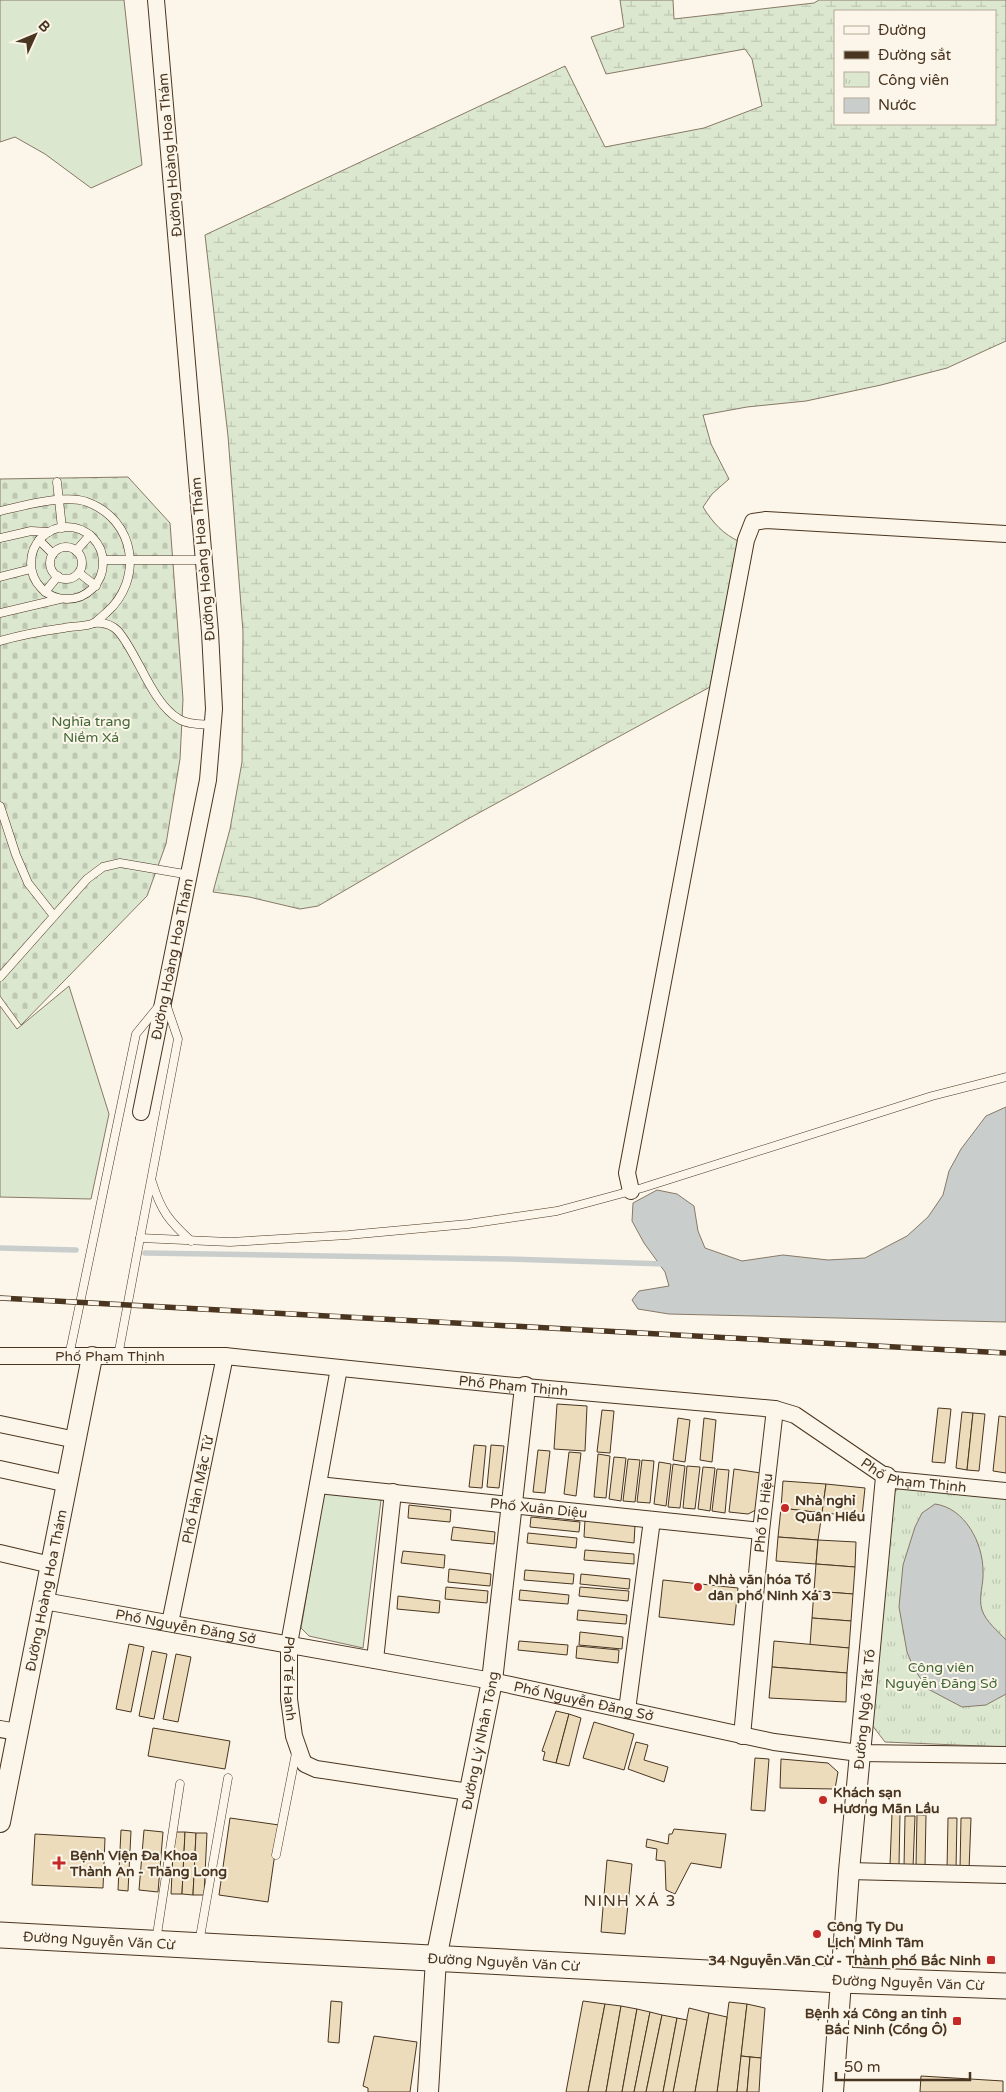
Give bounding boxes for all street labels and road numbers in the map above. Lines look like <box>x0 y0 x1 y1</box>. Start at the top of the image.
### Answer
street label: Đường Hoàng Hoa Thám <box>154 72 186 238</box>
street label: Đường Hoàng Hoa Thám <box>187 476 219 642</box>
street label: Đường Hoàng Hoa Thám <box>147 877 196 1041</box>
street label: Phố Phạm Thịnh <box>55 1348 165 1365</box>
street label: Phố Phạm Thịnh <box>458 1372 569 1399</box>
street label: Phố Hàn Mặc Tử <box>178 1433 217 1545</box>
street label: Phố Phạm Thịnh <box>858 1454 967 1496</box>
street label: Phố Tô Hiệu <box>751 1472 776 1554</box>
street label: Phố Xuân Diệu <box>489 1494 588 1521</box>
street label: Đường Hoàng Hoa Thám <box>21 1508 70 1673</box>
street label: Phố Nguyễn Đăng Sở <box>114 1605 257 1647</box>
street label: Phố Tế Hanh <box>280 1635 300 1722</box>
street label: Đường Ngô Tất Tố <box>850 1648 878 1770</box>
street label: Đường Lý Nhân Tông <box>458 1670 502 1811</box>
street label: Phố Nguyễn Đăng Sở <box>512 1677 655 1724</box>
street label: Đường Nguyễn Văn Cừ <box>23 1928 176 1953</box>
street label: Đường Nguyễn Văn Cừ <box>427 1949 581 1975</box>
street label: Đường Nguyễn Văn Cừ <box>831 1971 985 1994</box>

